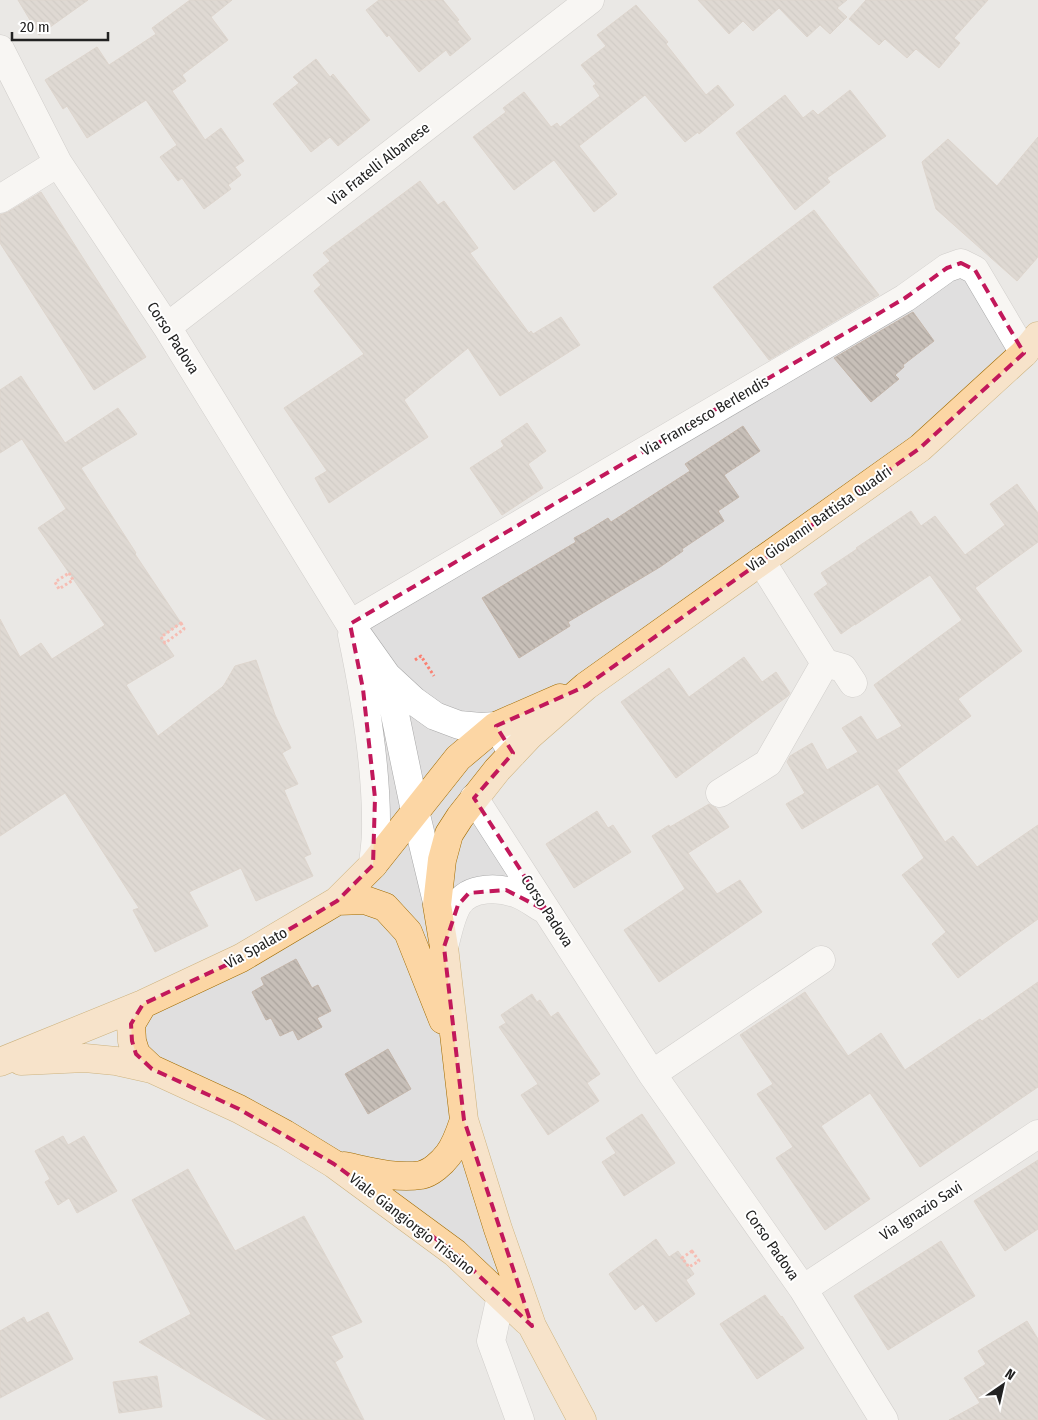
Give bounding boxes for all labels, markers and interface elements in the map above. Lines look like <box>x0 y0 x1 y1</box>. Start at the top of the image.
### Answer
scale bar <box>12 10 109 42</box>
text: 20 m <box>20 18 50 36</box>
street label: Via Fratelli Albanese <box>325 119 433 209</box>
street label: Corso Padova <box>143 299 203 377</box>
street label: Via Francesco Berlendis <box>638 372 772 460</box>
street label: Via Giovanni Battista Quadri <box>743 462 895 576</box>
street label: Corso Padova <box>517 872 577 950</box>
street label: Via Spalato <box>222 923 290 972</box>
street label: Viale Giangiorgio Trissino <box>345 1169 479 1279</box>
street label: Via Ignazio Savi <box>876 1178 966 1244</box>
street label: Corso Padova <box>741 1206 803 1284</box>
north arrow <box>978 1360 1028 1410</box>
text: N <box>1002 1365 1018 1384</box>

